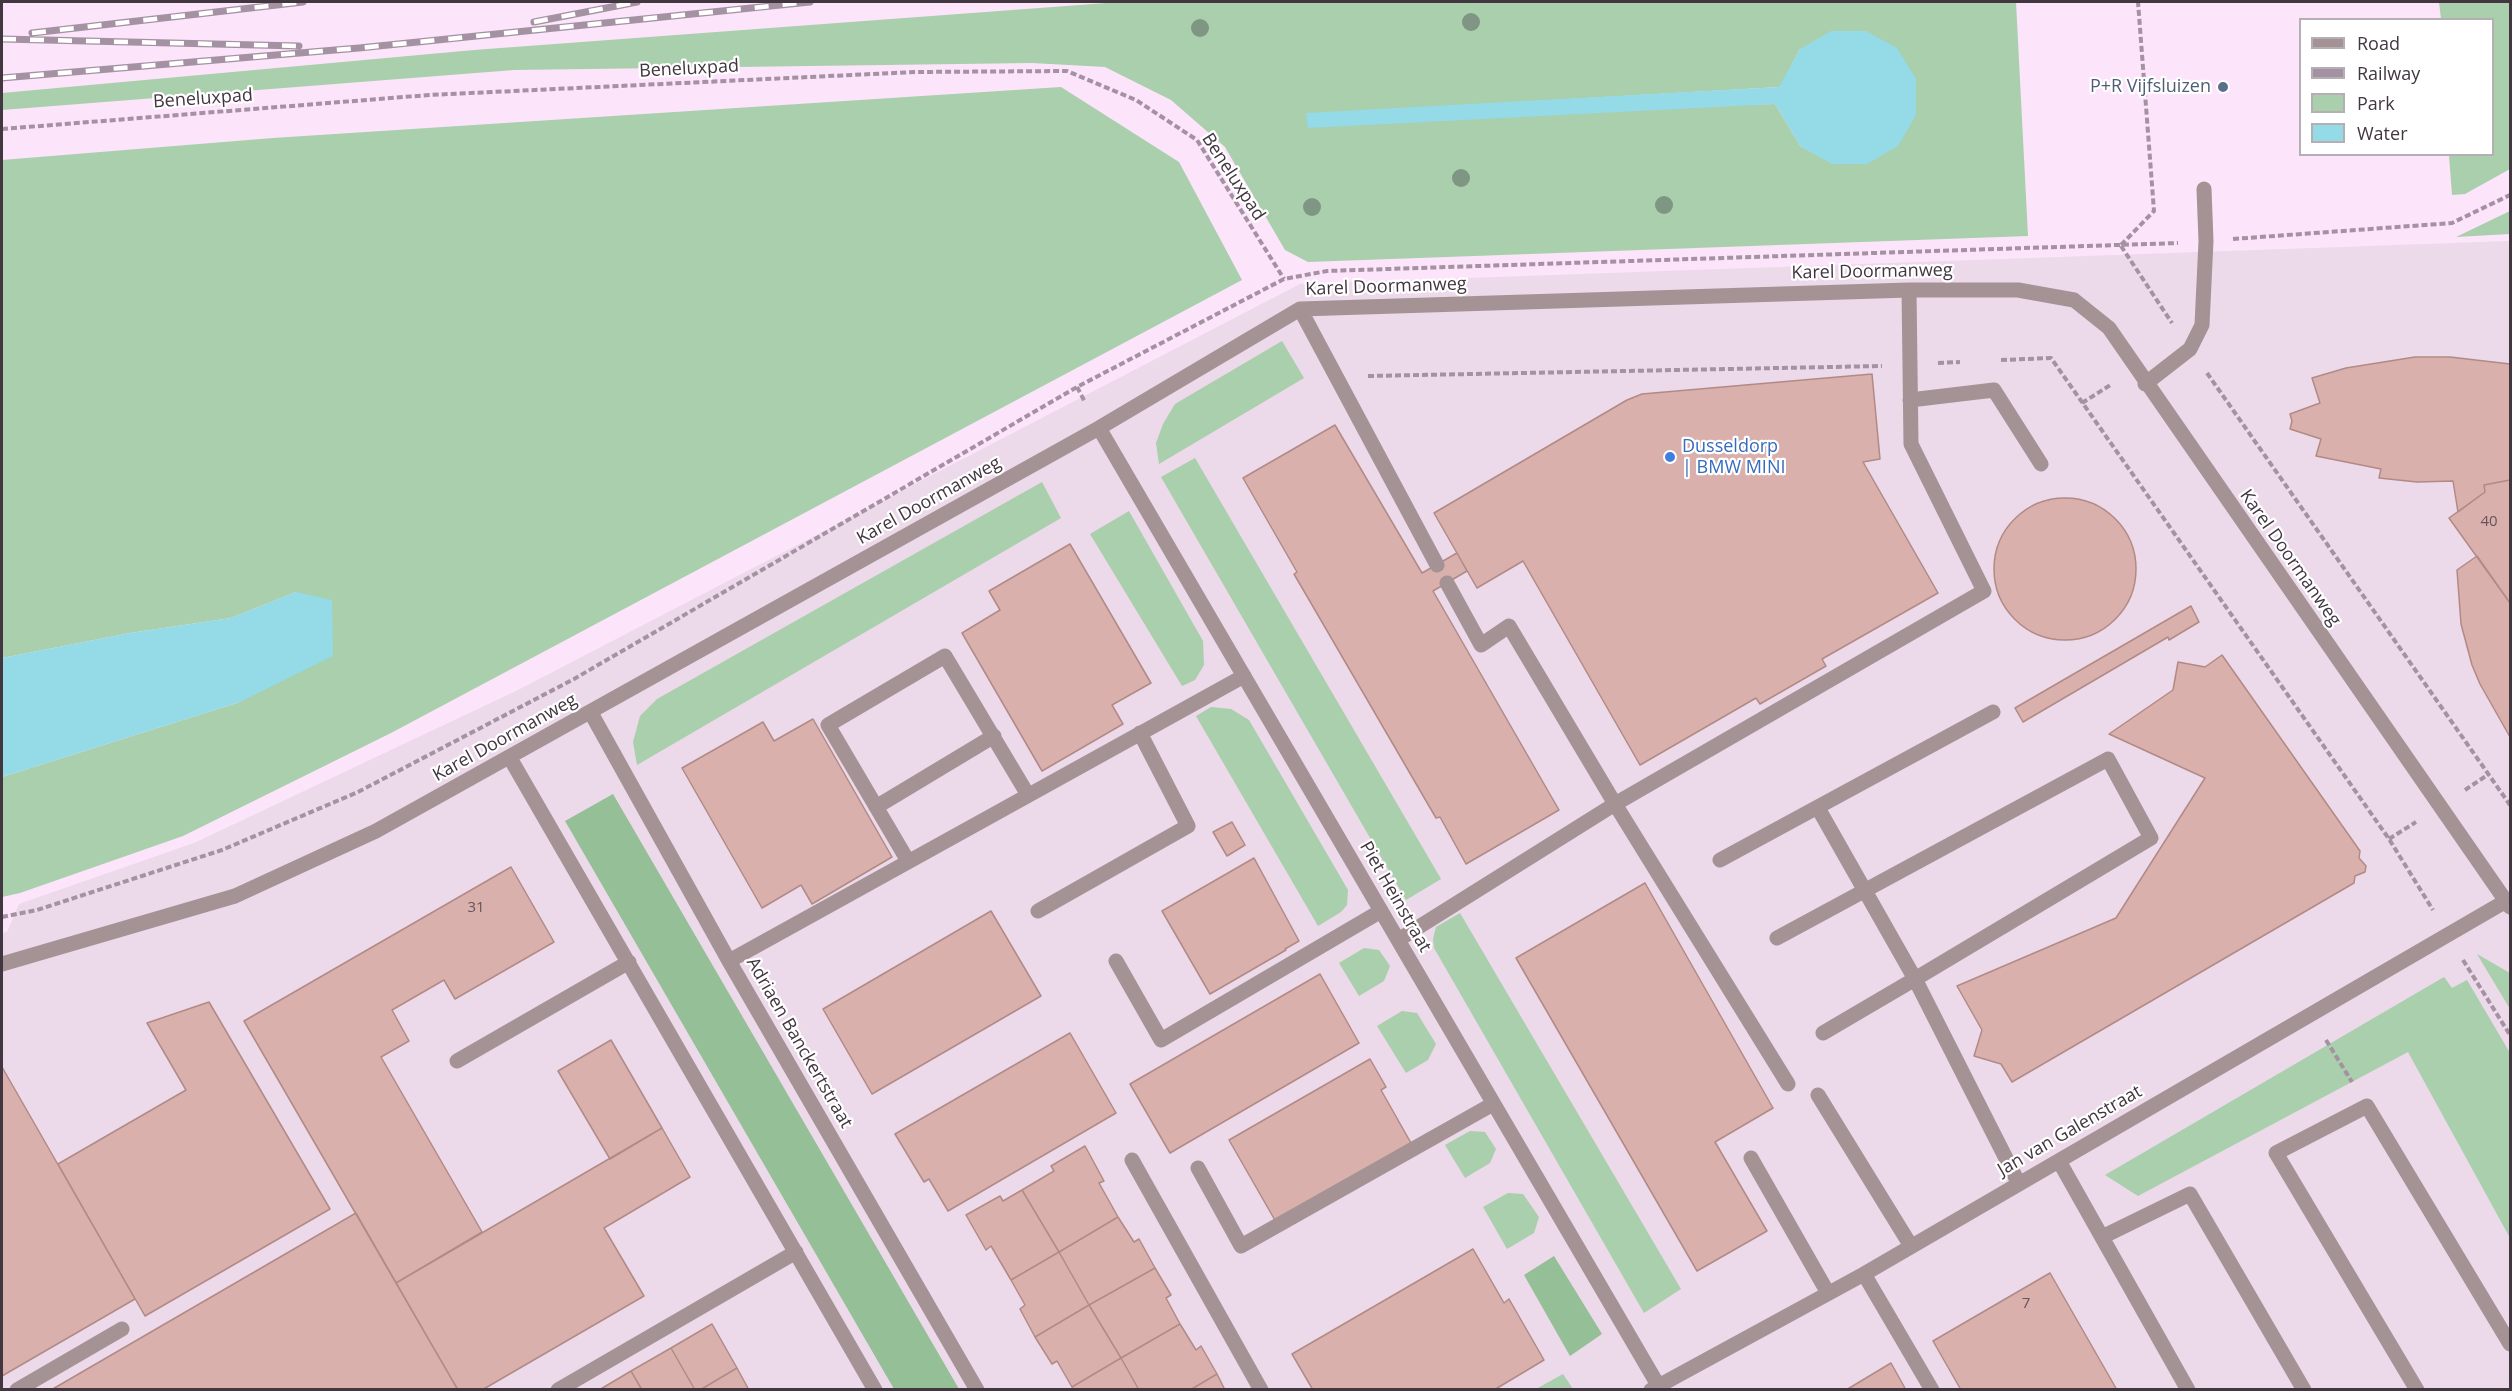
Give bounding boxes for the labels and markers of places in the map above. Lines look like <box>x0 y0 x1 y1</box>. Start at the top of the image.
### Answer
place label: P+R Vijfsluizen <box>2090 76 2211 98</box>
marker: P+R Vijfsluizen <box>2216 80 2230 94</box>
place label: Dusseldorp | BMW MINI <box>1682 436 1785 478</box>
marker: Dusseldorp | BMW MINI <box>1663 450 1677 464</box>

